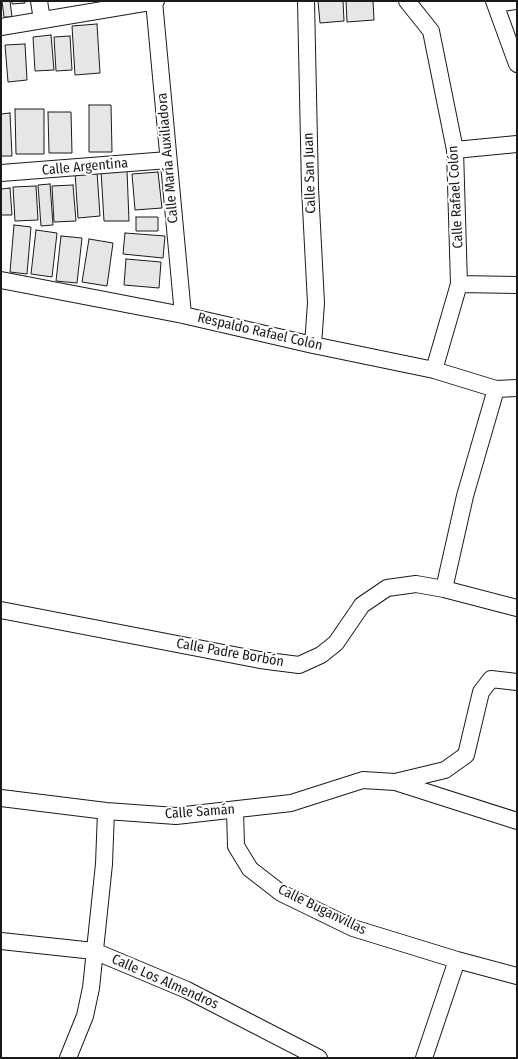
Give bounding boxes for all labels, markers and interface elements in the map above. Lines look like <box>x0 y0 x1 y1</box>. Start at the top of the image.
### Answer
street label: Calle María Auxiliadora <box>154 92 182 224</box>
street label: Calle San Juan <box>300 132 320 214</box>
street label: Calle Rafael Colón <box>445 145 467 249</box>
street label: Calle Argentina <box>41 155 129 179</box>
street label: Respaldo Rafael Colón <box>196 309 324 355</box>
street label: Calle Padre Borbón <box>175 635 285 671</box>
street label: Calle Samán <box>164 801 236 823</box>
street label: Calle Buganvillas <box>275 881 369 939</box>
street label: Calle Los Almendros <box>109 951 221 1013</box>

